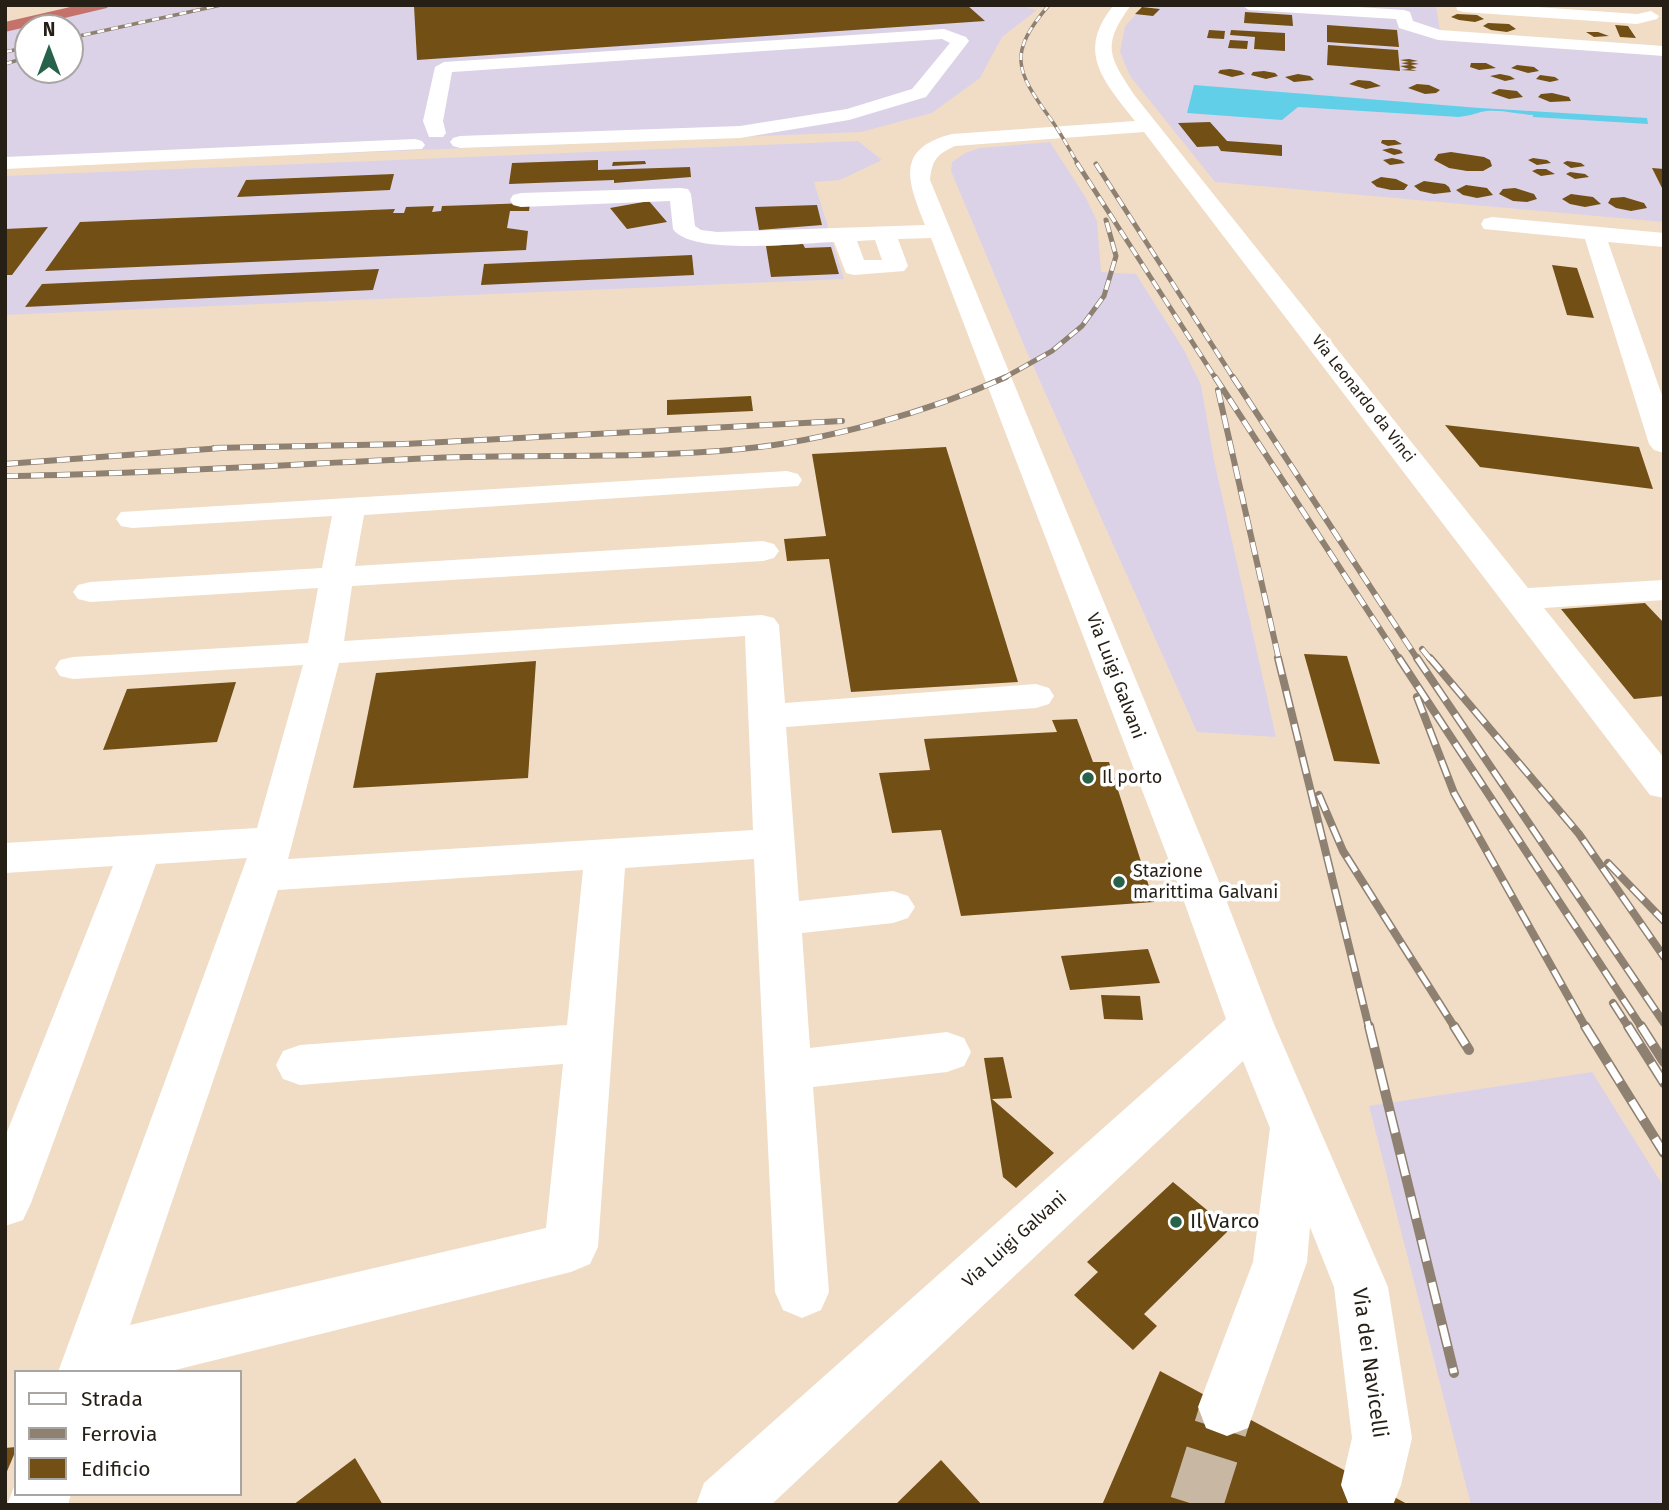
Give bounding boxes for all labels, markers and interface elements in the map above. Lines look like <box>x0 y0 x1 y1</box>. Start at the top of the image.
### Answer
north arrow <box>14 14 84 84</box>
text: N <box>43 18 55 41</box>
street label: Via Leonardo da Vinci <box>1307 331 1419 467</box>
street label: Via Luigi Galvani <box>1081 610 1149 742</box>
place label: Il porto <box>1102 767 1162 789</box>
marker: Il porto <box>1080 770 1096 786</box>
place label: Stazione marittima Galvani <box>1133 861 1278 903</box>
marker: Stazione marittima Galvani <box>1111 874 1127 890</box>
street label: Via Luigi Galvani <box>958 1187 1072 1293</box>
place label: Il Varco <box>1190 1209 1260 1235</box>
marker: Il Varco <box>1168 1214 1184 1230</box>
street label: Via dei Navicelli <box>1346 1286 1392 1440</box>
legend <box>14 1370 242 1496</box>
text: Strada <box>81 1386 143 1412</box>
text: Ferrovia <box>81 1421 157 1447</box>
text: Edificio <box>81 1456 151 1482</box>

